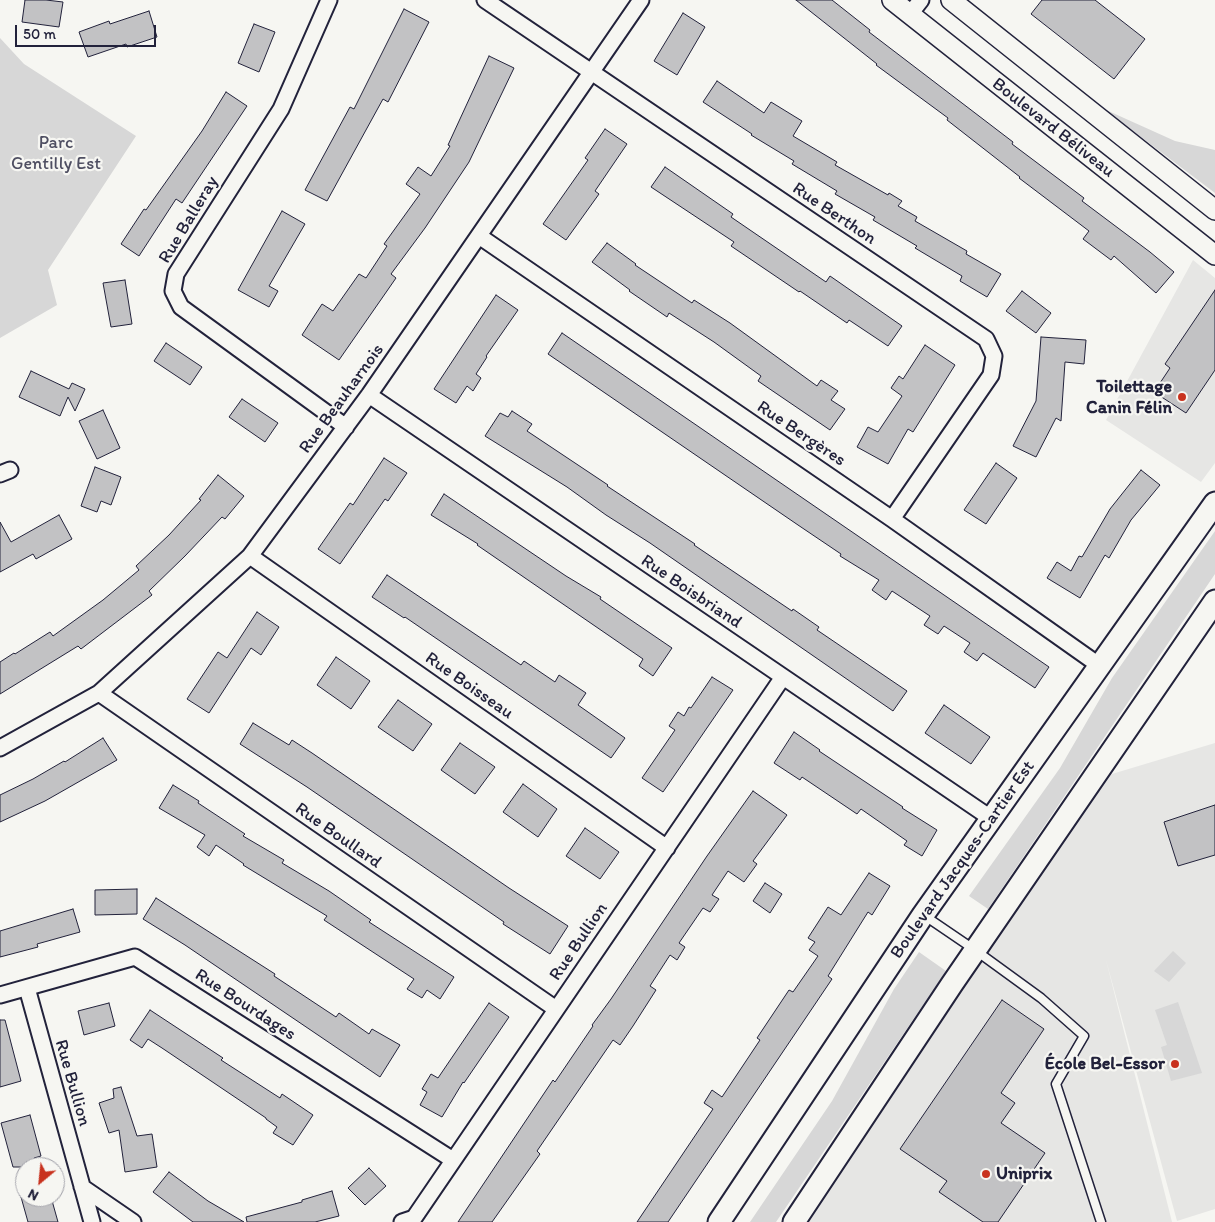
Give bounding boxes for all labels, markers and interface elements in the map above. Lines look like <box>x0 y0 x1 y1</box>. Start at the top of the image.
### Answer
scale bar <box>18 15 159 47</box>
text: 50 m <box>23 25 56 43</box>
street label: Boulevard Béliveau <box>987 74 1119 182</box>
park label: Parc Gentilly Est <box>11 132 101 174</box>
street label: Rue Balleray <box>154 172 224 268</box>
street label: Rue Berthon <box>788 178 880 250</box>
street label: Rue Beauharnois <box>295 340 389 458</box>
place label: Toilettage Canin Félin <box>1086 376 1172 418</box>
marker: Toilettage Canin Félin <box>1176 391 1188 403</box>
street label: Rue Bergères <box>753 396 849 472</box>
street label: Rue Boisbriand <box>636 550 746 634</box>
street label: Rue Boisseau <box>421 648 517 724</box>
street label: Boulevard Jacques-Cartier Est <box>886 757 1040 963</box>
street label: Rue Boullard <box>291 798 385 874</box>
street label: Rue Bullion <box>545 899 613 985</box>
street label: Rue Bourdages <box>190 964 300 1046</box>
street label: Rue Bullion <box>49 1037 95 1129</box>
place label: École Bel-Essor <box>1045 1053 1165 1075</box>
marker: École Bel-Essor <box>1169 1058 1181 1070</box>
north arrow <box>15 1157 65 1207</box>
place label: Uniprix <box>996 1163 1052 1185</box>
marker: Uniprix <box>980 1168 992 1180</box>
text: N <box>25 1185 41 1205</box>

